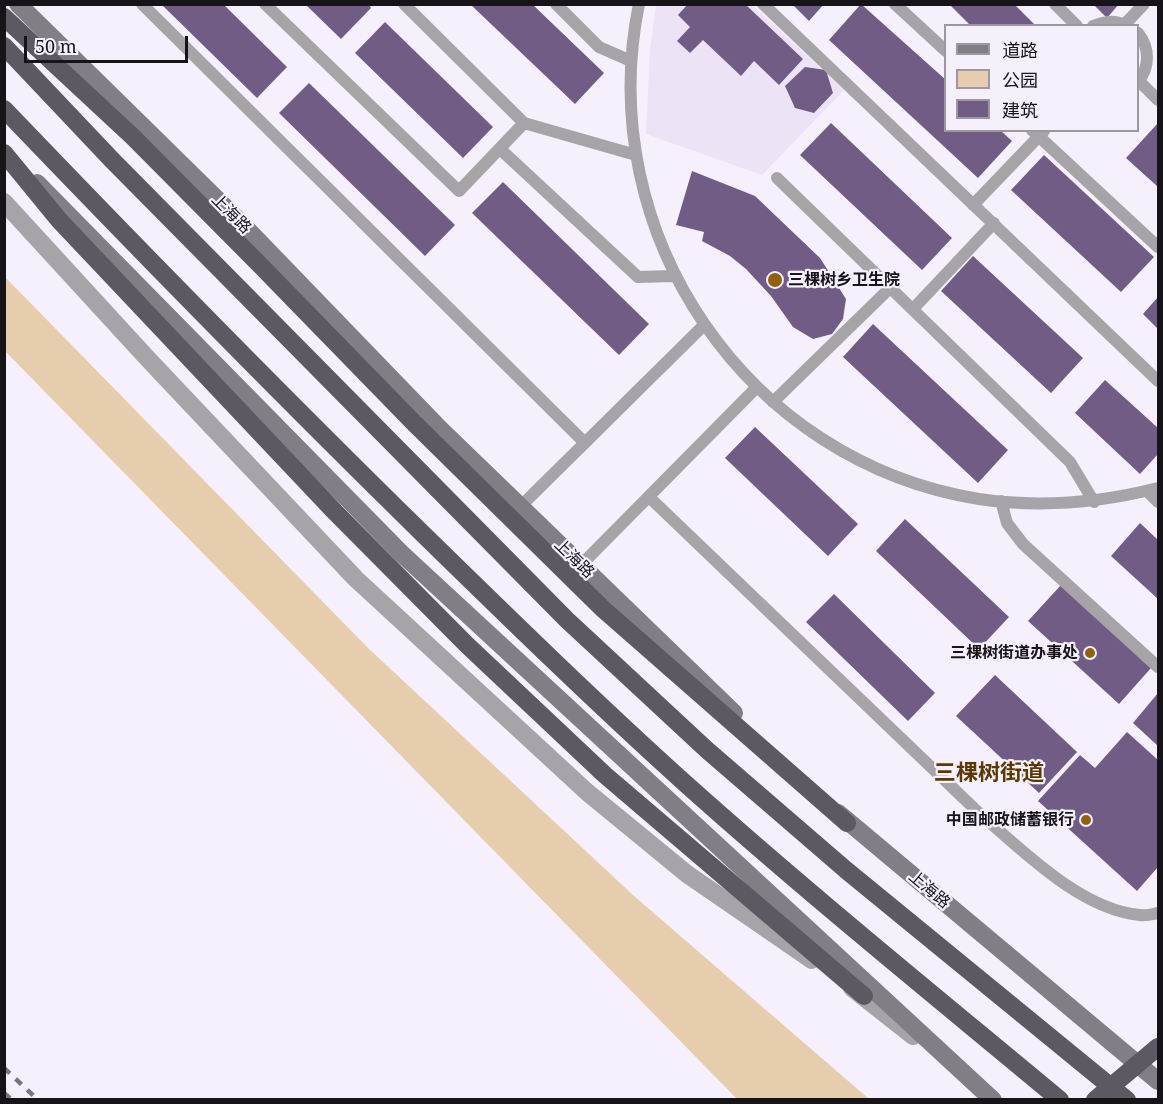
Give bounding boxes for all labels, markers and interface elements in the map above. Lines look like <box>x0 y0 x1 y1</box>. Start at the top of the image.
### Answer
scale bar <box>27 24 190 62</box>
legend <box>944 24 1139 132</box>
text: 50 m <box>35 34 77 58</box>
text: 道路 <box>1002 38 1038 62</box>
text: 公园 <box>1002 68 1038 92</box>
text: 建筑 <box>1002 98 1038 122</box>
street label: 上海路 <box>207 190 255 238</box>
place label: 三棵树乡卫生院 <box>788 270 900 290</box>
marker: 三棵树乡卫生院 <box>766 271 784 289</box>
street label: 上海路 <box>550 535 598 583</box>
place label: 三棵树街道办事处 <box>950 643 1078 663</box>
marker: 三棵树街道办事处 <box>1083 646 1097 660</box>
district label: 三棵树街道 <box>934 761 1044 787</box>
place label: 中国邮政储蓄银行 <box>946 810 1074 830</box>
marker: 中国邮政储蓄银行 <box>1079 813 1093 827</box>
street label: 上海路 <box>904 867 954 913</box>

